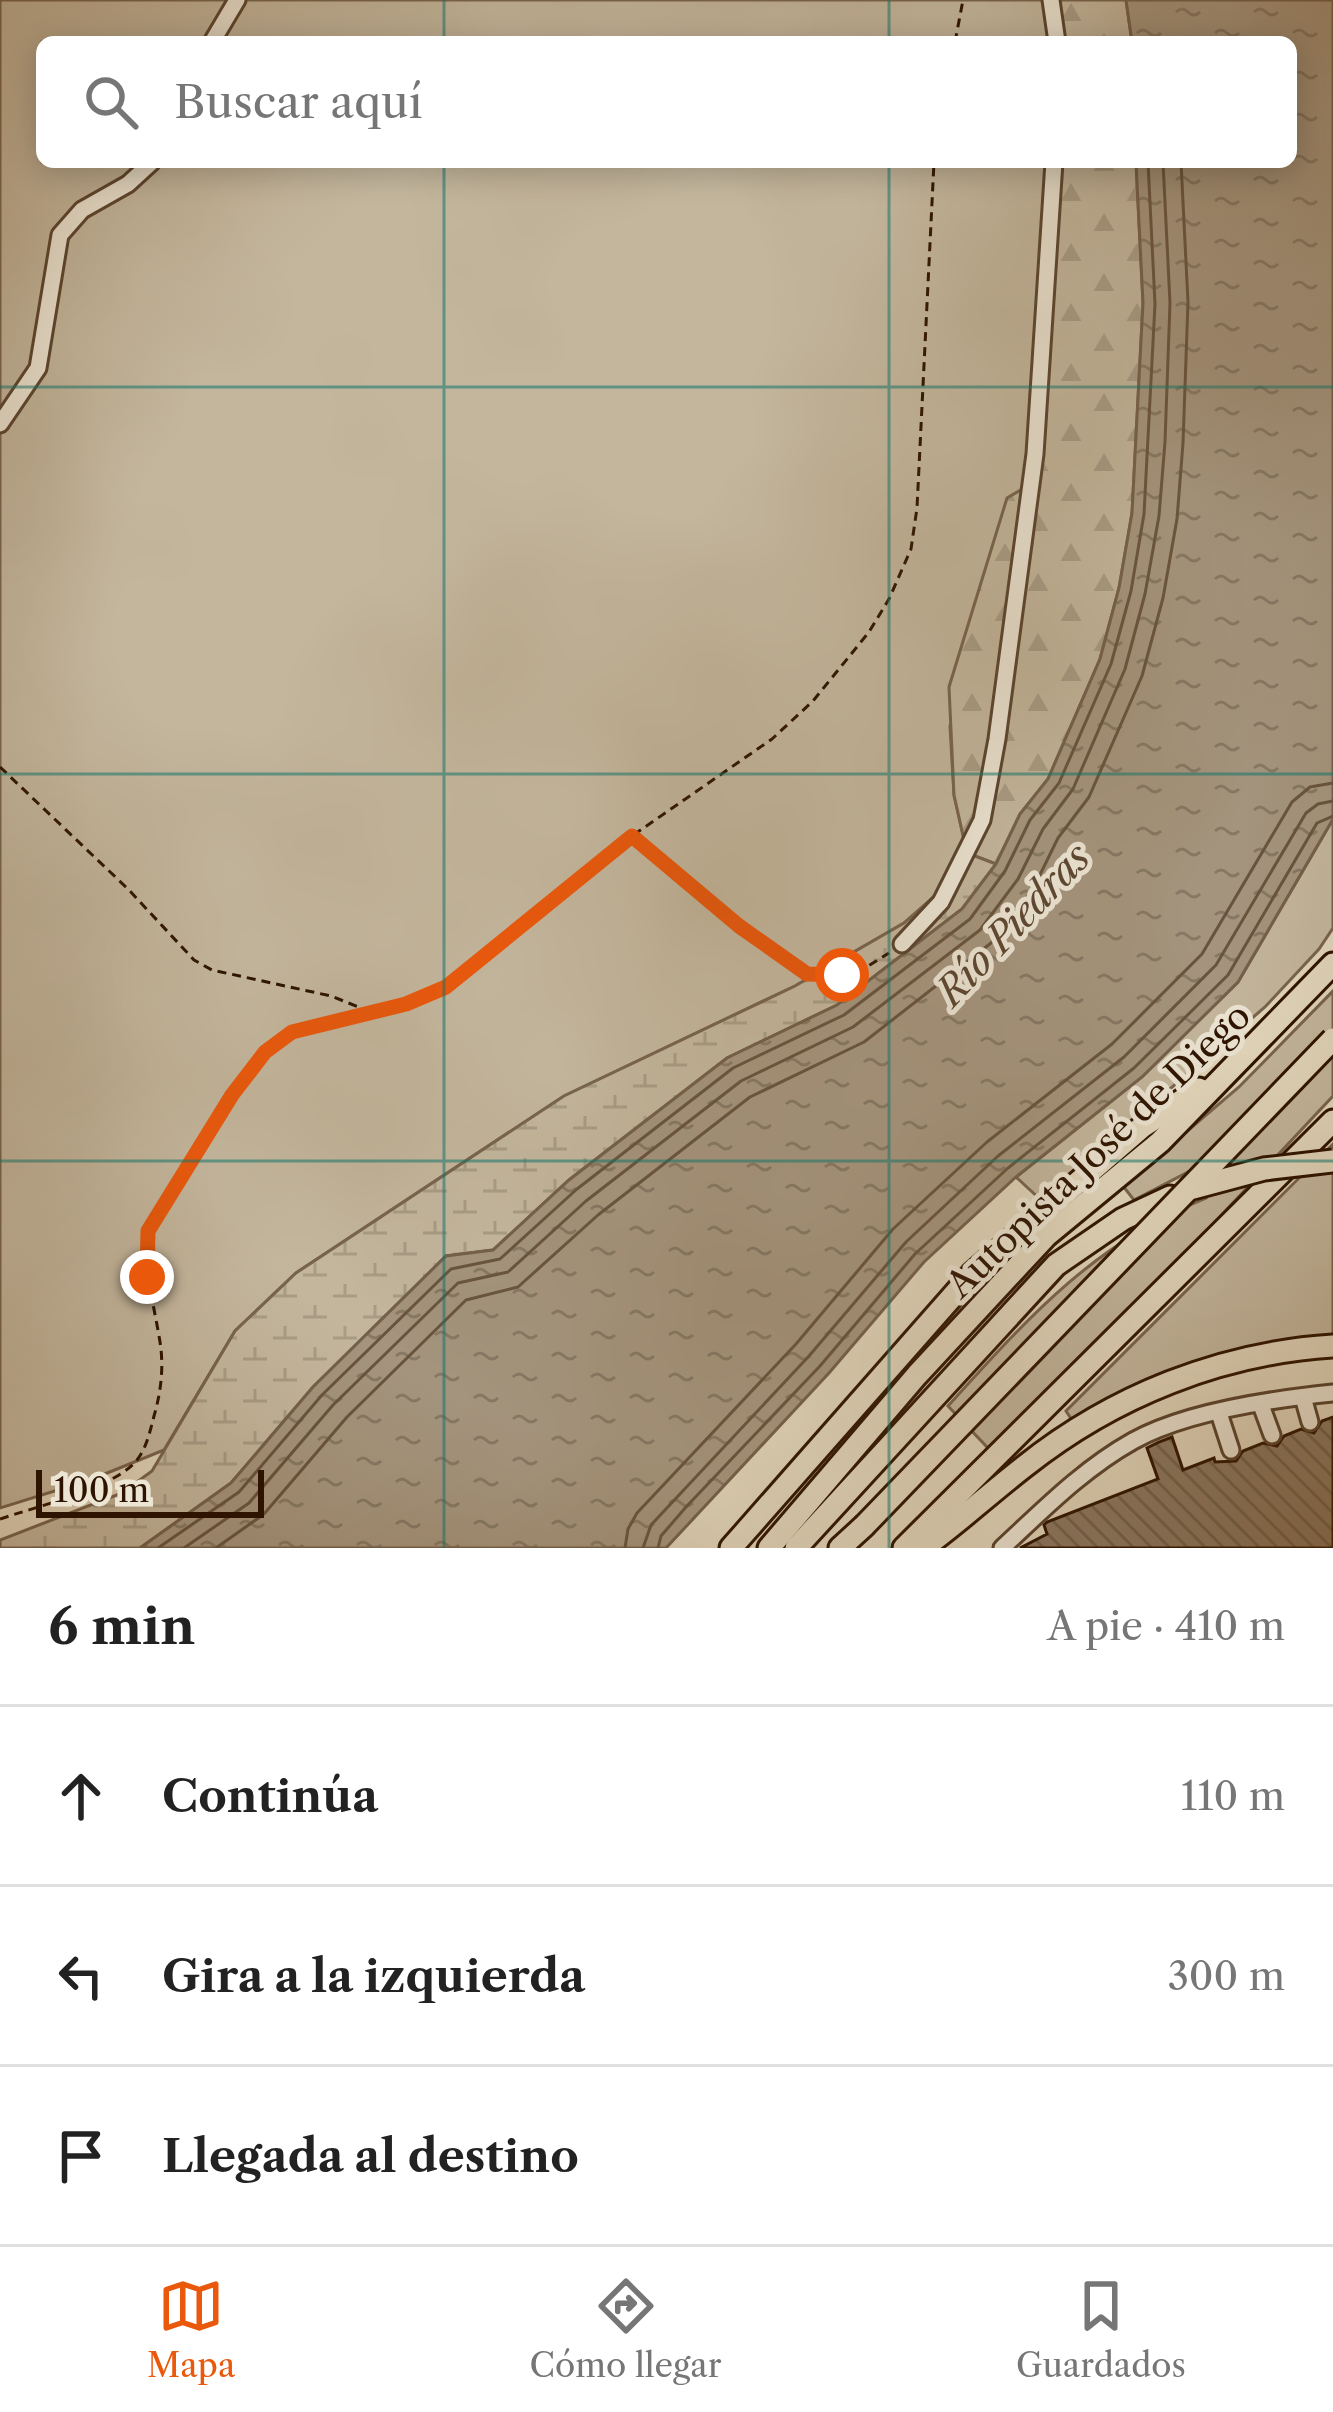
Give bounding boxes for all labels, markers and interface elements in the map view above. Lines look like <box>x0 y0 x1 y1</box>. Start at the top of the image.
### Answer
search box <box>36 36 1297 168</box>
icon: search <box>78 69 144 135</box>
text: Buscar aquí <box>174 74 423 130</box>
water label: Río Piedras <box>924 832 1101 1017</box>
route start <box>815 948 869 1002</box>
street label: Autopista José de Diego <box>936 993 1259 1307</box>
route end <box>120 1250 174 1304</box>
scale bar <box>36 1464 264 1517</box>
text: 100 m <box>54 1470 149 1511</box>
text: 6 min <box>48 1595 195 1657</box>
text: A pie · 410 m <box>1047 1602 1285 1650</box>
icon: ahead <box>48 1763 114 1829</box>
text: Continúa <box>162 1768 378 1824</box>
text: 110 m <box>1181 1772 1285 1820</box>
icon: left <box>48 1943 114 2009</box>
text: Gira a la izquierda <box>162 1948 585 2004</box>
text: 300 m <box>1167 1952 1285 2000</box>
icon: arrive <box>48 2123 114 2189</box>
text: Llegada al destino <box>162 2128 579 2184</box>
tab: Mapa <box>147 2273 235 2386</box>
tab: Cómo llegar <box>530 2273 722 2386</box>
tab: Guardados <box>1016 2273 1186 2386</box>

